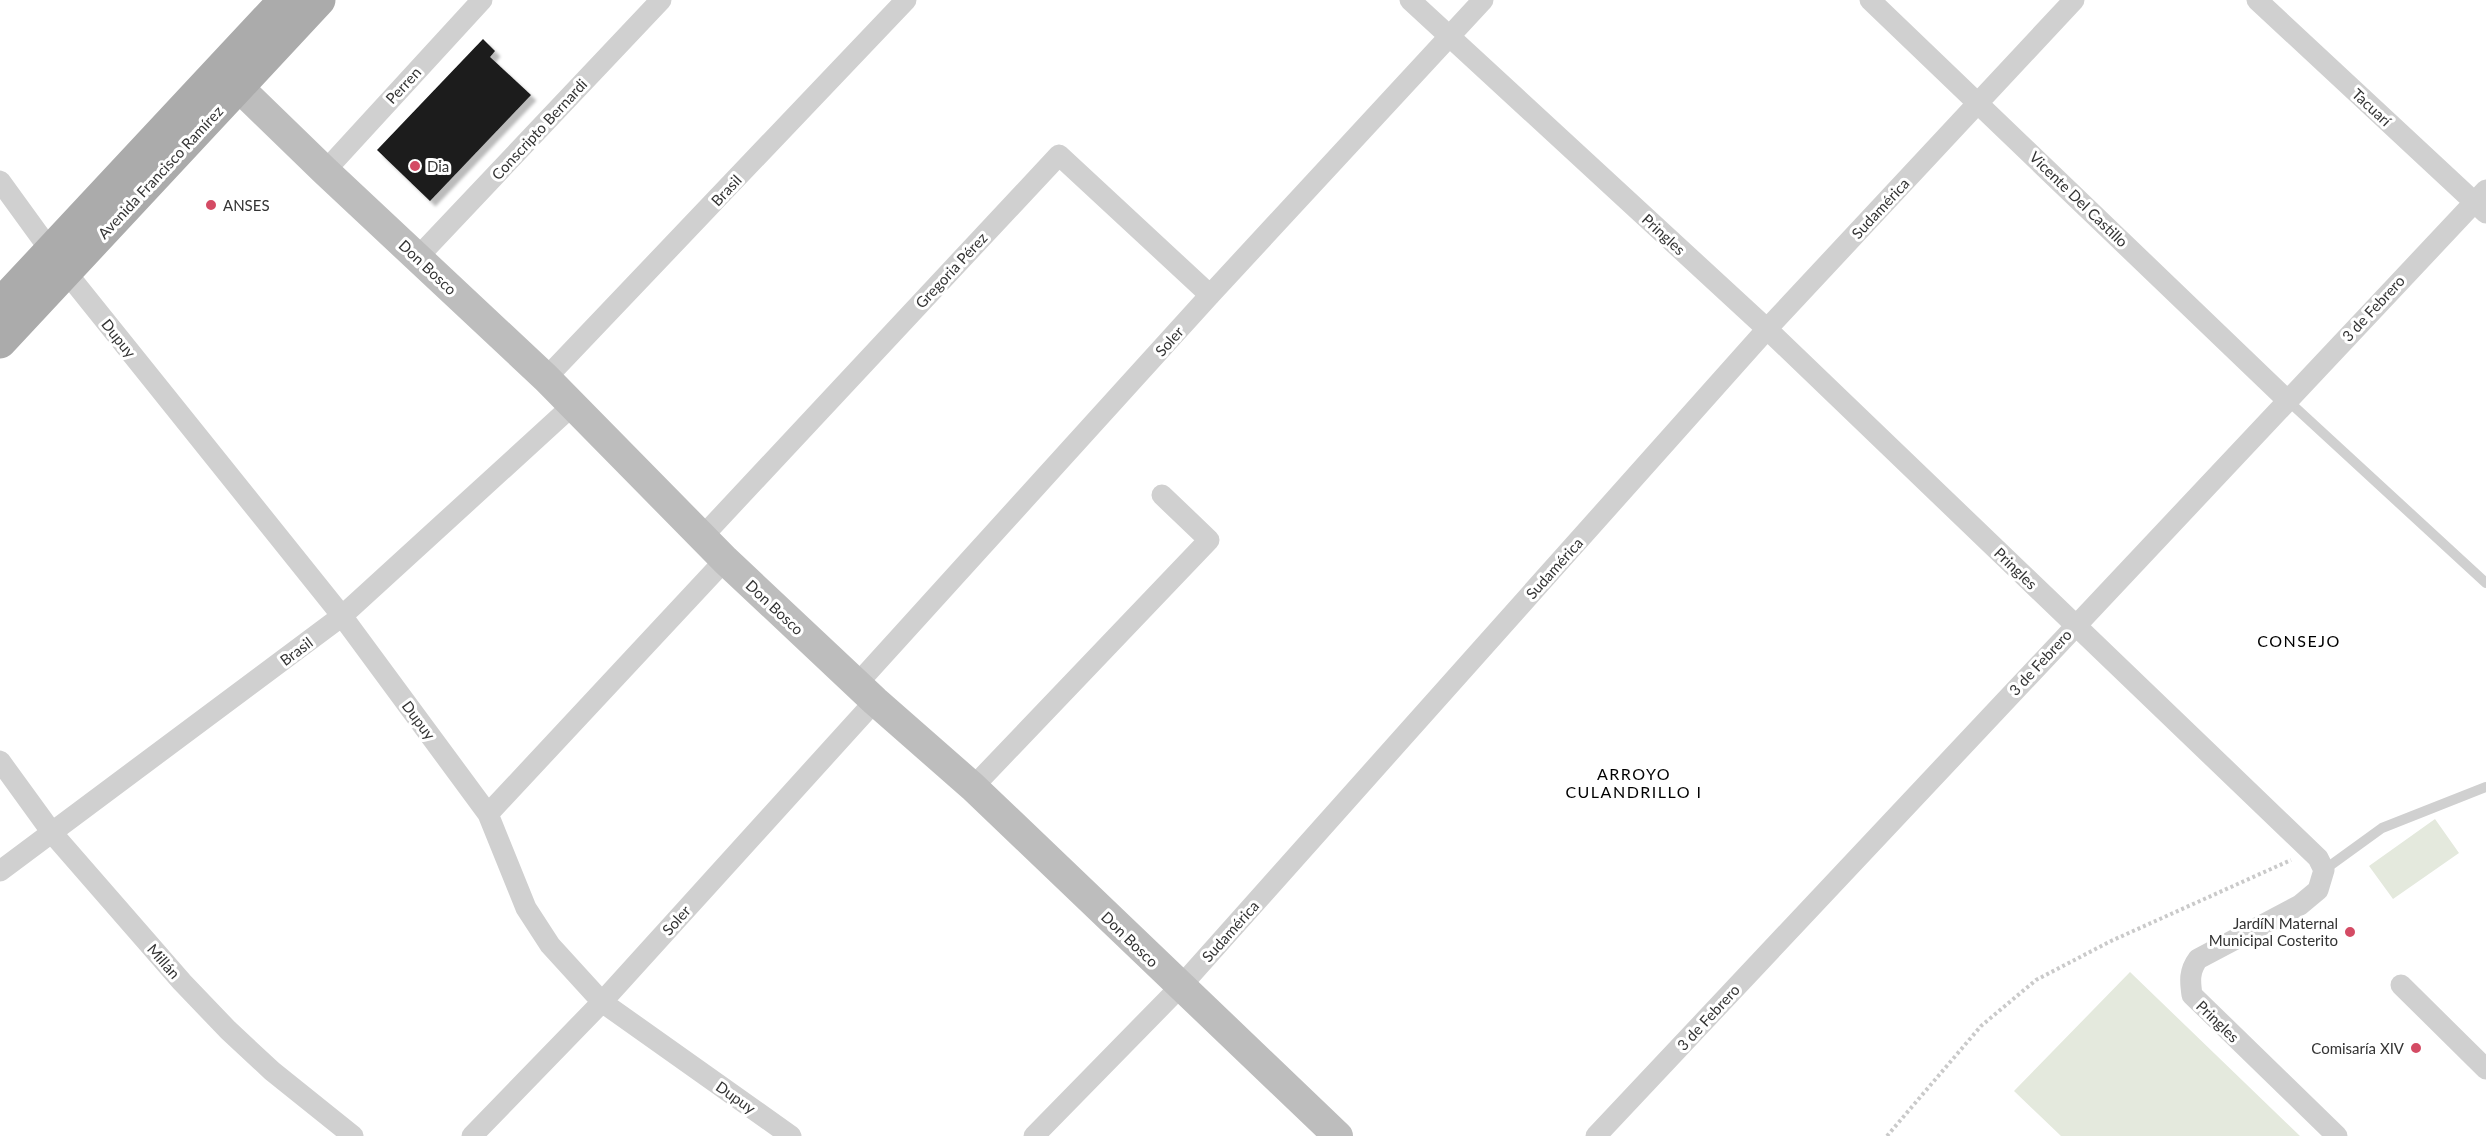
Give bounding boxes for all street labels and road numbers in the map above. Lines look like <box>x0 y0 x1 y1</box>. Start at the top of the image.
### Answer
street label: Perren <box>382 63 424 107</box>
street label: Conscripto Bernardi <box>488 75 590 183</box>
street label: Tacuarí <box>2349 85 2396 130</box>
street label: Avenida Francisco Ramírez <box>94 102 226 242</box>
street label: Vicente Del Castillo <box>2026 148 2132 250</box>
street label: Brasil <box>707 171 745 209</box>
street label: Sudamérica <box>1847 174 1913 242</box>
street label: Pringles <box>1639 210 1689 258</box>
street label: Gregoria Pérez <box>911 228 991 312</box>
street label: Don Bosco <box>395 236 461 298</box>
street label: 3 de Febrero <box>2338 271 2408 345</box>
street label: Dupuy <box>98 315 140 361</box>
street label: Soler <box>1151 322 1187 359</box>
street label: Sudamérica <box>1522 534 1586 602</box>
street label: Pringles <box>1991 543 2041 593</box>
street label: Don Bosco <box>742 576 808 638</box>
street label: 3 de Febrero <box>2005 625 2075 699</box>
street label: Brasil <box>276 633 316 669</box>
street label: Dupuy <box>399 697 440 743</box>
street label: Sudamérica <box>1198 897 1262 965</box>
street label: Soler <box>658 901 694 938</box>
street label: Don Bosco <box>1098 907 1162 971</box>
street label: Millán <box>144 940 184 982</box>
street label: 3 de Febrero <box>1673 980 1743 1054</box>
street label: Pringles <box>2193 996 2243 1046</box>
street label: Dupuy <box>713 1077 759 1117</box>

